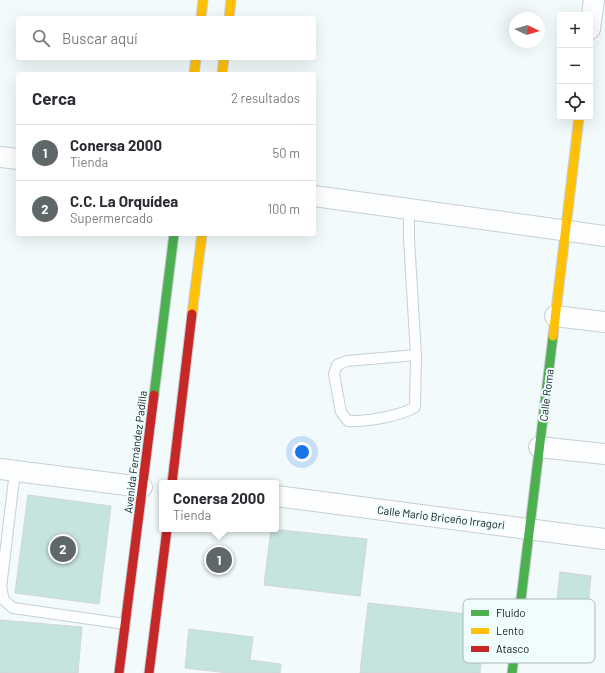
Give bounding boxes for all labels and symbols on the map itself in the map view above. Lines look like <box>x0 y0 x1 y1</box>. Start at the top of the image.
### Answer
north arrow <box>509 12 545 48</box>
street label: Calle Roma <box>536 368 556 422</box>
street label: Avenida Fernández Padilla <box>121 390 149 514</box>
your location <box>292 442 312 462</box>
street label: Calle Mario Briceño Irragori <box>377 503 506 531</box>
pin: 2 <box>50 534 76 564</box>
pin: 1 <box>206 545 232 575</box>
legend <box>463 599 595 663</box>
text: Fluido <box>496 606 525 619</box>
text: Lento <box>496 624 524 637</box>
text: Atasco <box>496 642 529 655</box>

